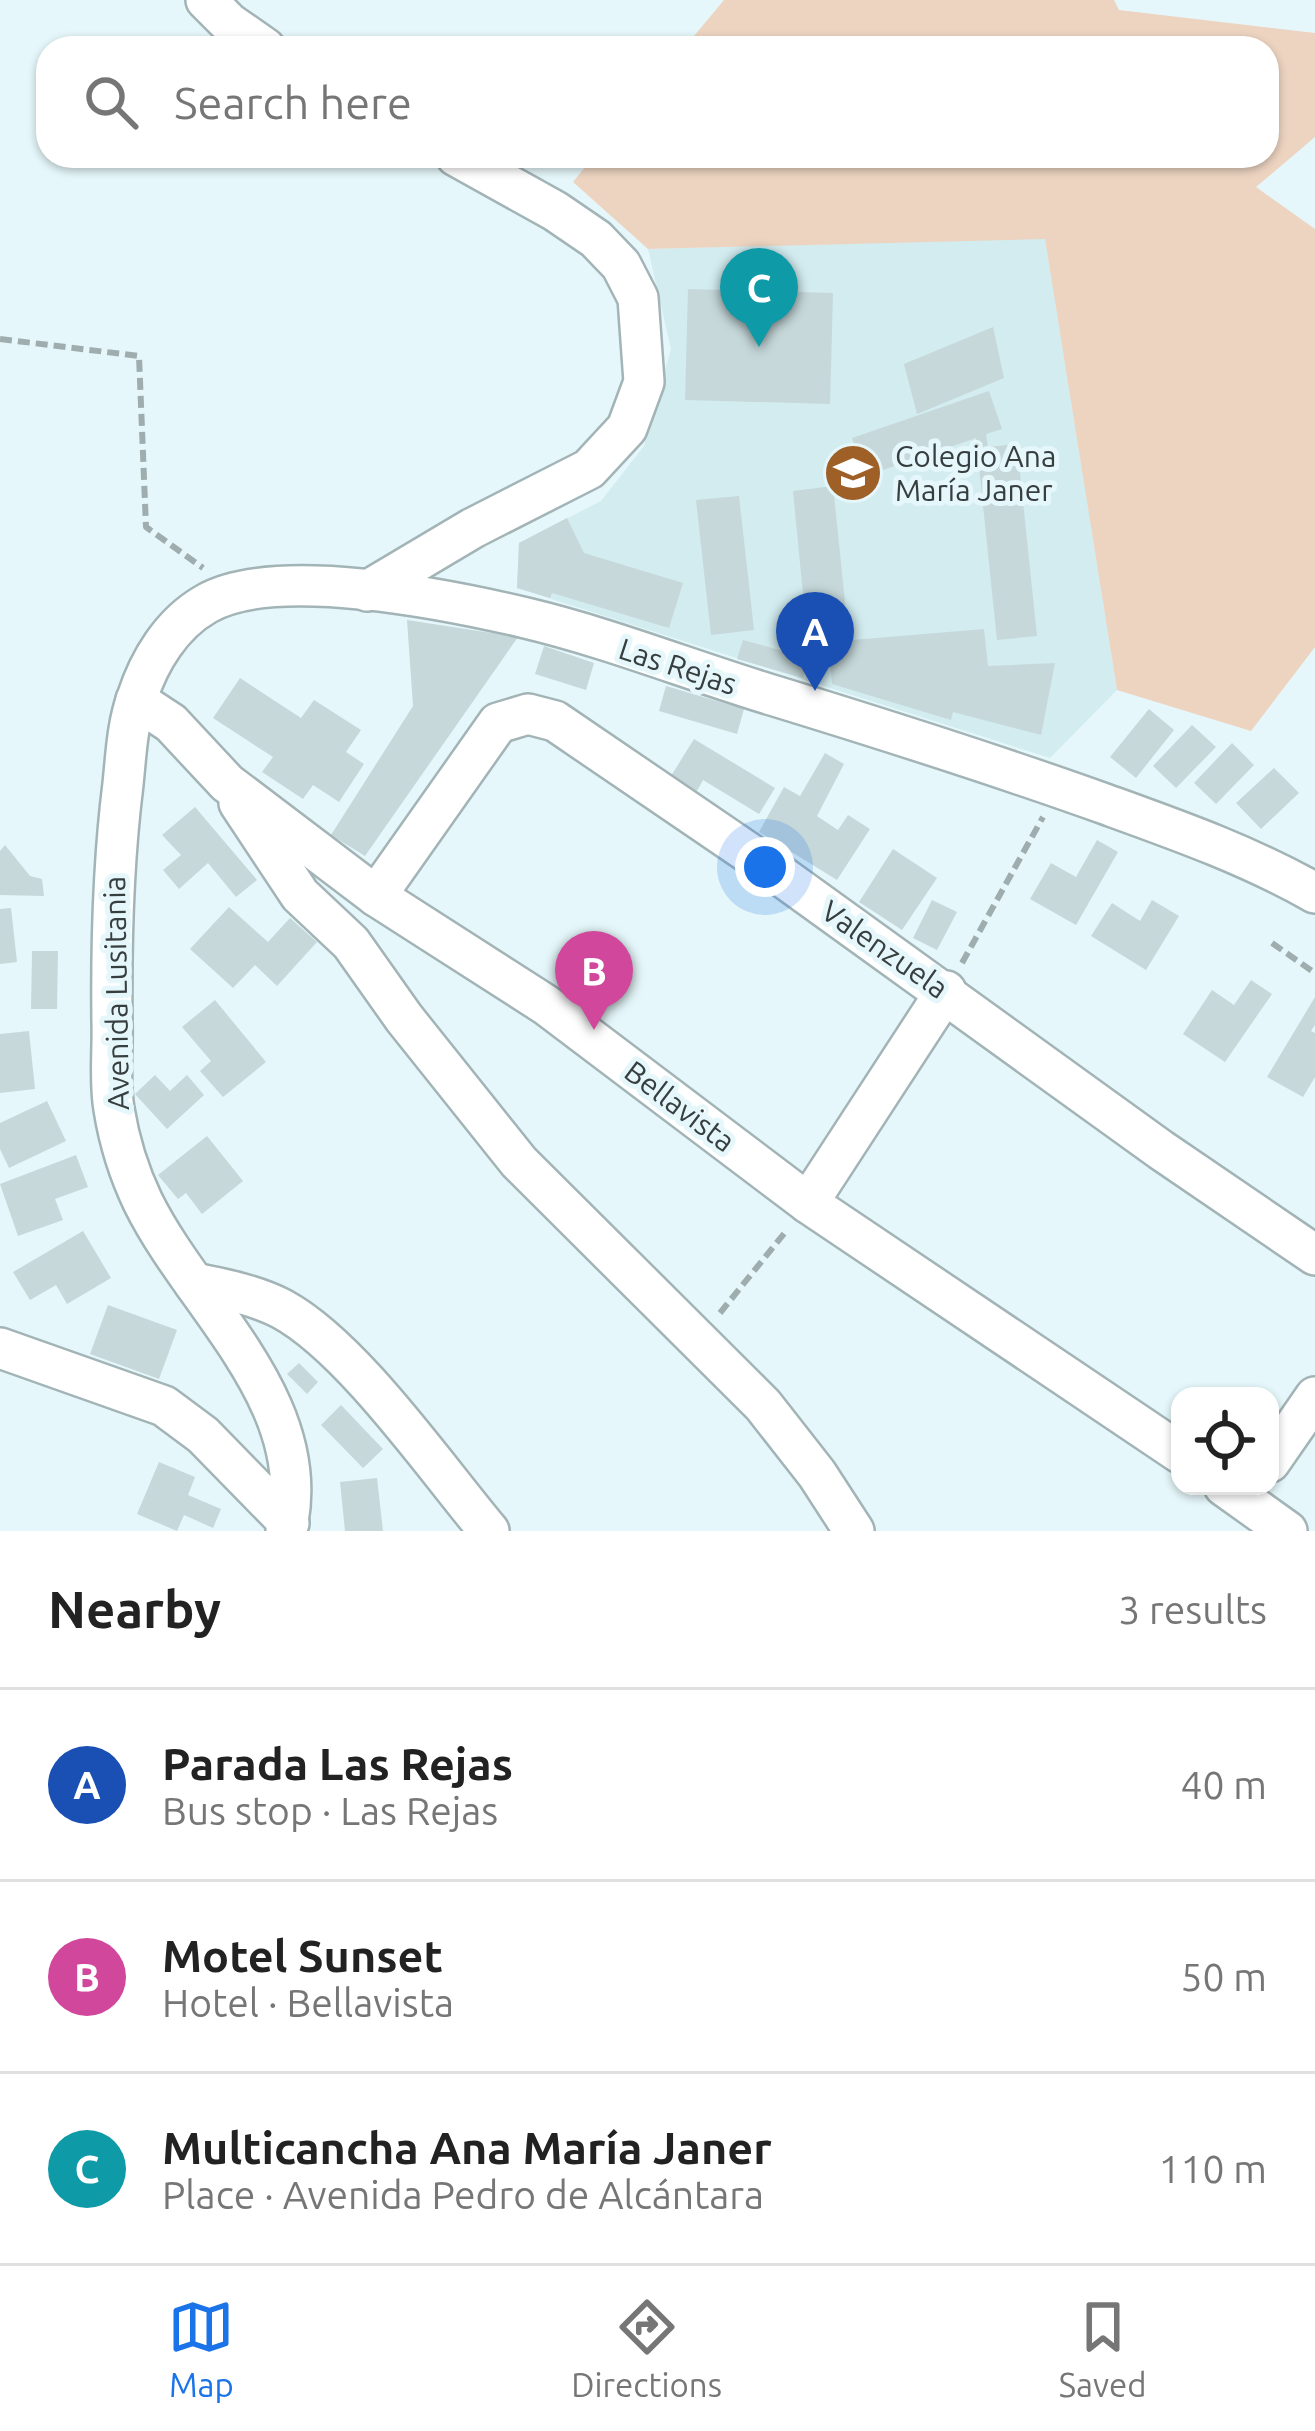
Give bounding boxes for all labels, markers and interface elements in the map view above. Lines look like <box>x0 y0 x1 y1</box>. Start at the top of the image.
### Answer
search box <box>36 36 1279 168</box>
icon: search <box>78 69 144 135</box>
text: Search here <box>174 77 412 128</box>
pin: C <box>720 248 798 347</box>
place label: Colegio Ana María Janer <box>895 439 1056 507</box>
school or university icon: Colegio Ana María Janer <box>822 442 884 504</box>
pin: A <box>776 592 854 691</box>
street label: Las Rejas <box>615 631 741 701</box>
your location <box>735 837 795 897</box>
street label: Avenida Lusitania <box>97 876 135 1110</box>
street label: Valenzuela <box>815 893 955 1005</box>
pin: B <box>555 931 633 1030</box>
street label: Bellavista <box>618 1054 742 1158</box>
map controls <box>1171 1387 1279 1495</box>
button: locate <box>1171 1387 1279 1495</box>
text: Nearby <box>48 1580 221 1638</box>
text: 3 results <box>1118 1588 1267 1631</box>
text: Parada Las Rejas <box>162 1738 513 1789</box>
text: A <box>73 1763 101 1806</box>
text: 40 m <box>1180 1763 1267 1806</box>
text: Bus stop · Las Rejas <box>162 1789 498 1832</box>
text: Motel Sunset <box>162 1930 443 1981</box>
text: B <box>74 1955 100 1998</box>
text: 50 m <box>1180 1955 1267 1998</box>
text: Hotel · Bellavista <box>162 1981 454 2024</box>
text: Multicancha Ana María Janer <box>162 2122 772 2173</box>
text: C <box>75 2147 99 2190</box>
text: 110 m <box>1158 2147 1267 2190</box>
text: Place · Avenida Pedro de Alcántara <box>162 2173 764 2216</box>
tab: Map <box>168 2294 234 2403</box>
tab: Directions <box>571 2294 722 2403</box>
tab: Saved <box>1059 2294 1147 2403</box>

